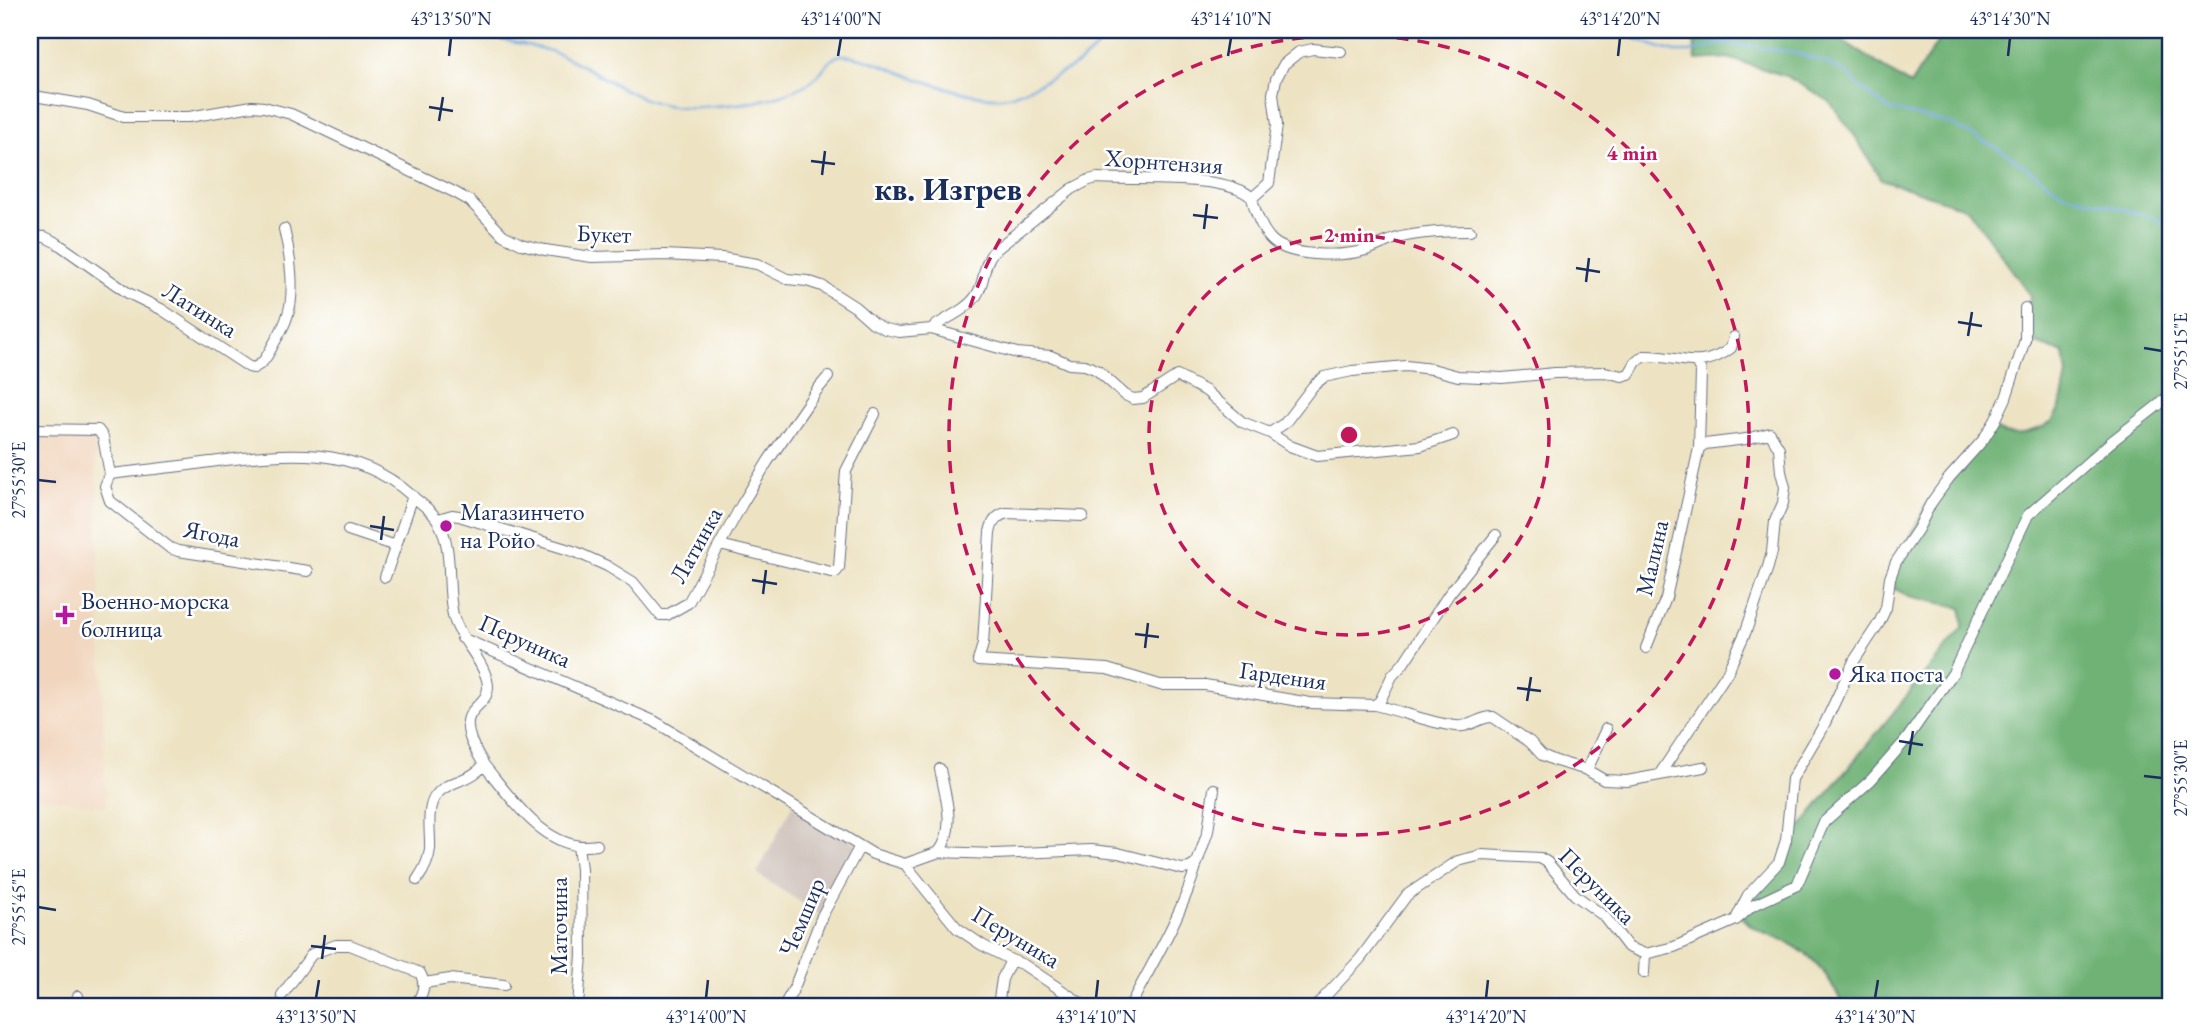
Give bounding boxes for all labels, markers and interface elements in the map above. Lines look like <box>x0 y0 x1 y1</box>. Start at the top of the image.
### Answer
text: 43°13'50"N <box>411 7 492 30</box>
text: 43°14'00"N <box>801 7 882 30</box>
text: 43°14'10"N <box>1191 7 1272 30</box>
text: 43°14'20"N <box>1580 7 1661 30</box>
text: 43°14'30"N <box>1970 7 2051 30</box>
text: 4 min <box>1606 139 1658 166</box>
street label: Хорнтензия <box>1103 142 1224 181</box>
district label: кв. Изгрев <box>874 168 1022 210</box>
street label: Букет <box>576 217 632 250</box>
text: 2 min <box>1323 221 1375 248</box>
street label: Латинка <box>157 275 244 345</box>
text: 27°55'15"E <box>2169 313 2192 389</box>
centre of rings <box>1337 423 1361 447</box>
text: 27°55'30"E <box>7 442 30 518</box>
place label: Магазинчето на Ройо <box>460 496 585 555</box>
street label: Латинка <box>662 501 729 588</box>
street label: Ягода <box>180 513 243 554</box>
street label: Малина <box>1628 516 1675 599</box>
marker: Магазинчето на Ройо <box>438 518 454 534</box>
place label: Военно-морска болница <box>81 585 230 644</box>
marker: Военно-морска болница <box>55 605 75 625</box>
street label: Перуника <box>474 607 576 675</box>
street label: Гардения <box>1238 654 1329 697</box>
place label: Яка поста <box>1848 658 1944 689</box>
marker: Яка поста <box>1827 666 1843 682</box>
text: 27°55'30"E <box>2169 740 2192 816</box>
street label: Перуника <box>1552 840 1643 931</box>
text: 27°55'45"E <box>7 869 30 945</box>
street label: Чемшир <box>771 873 832 961</box>
street label: Маточина <box>543 877 574 975</box>
street label: Перуника <box>967 898 1066 975</box>
text: 43°13'50"N <box>276 1005 357 1028</box>
text: 43°14'00"N <box>666 1005 747 1028</box>
text: 43°14'10"N <box>1056 1005 1137 1028</box>
text: 43°14'20"N <box>1446 1005 1527 1028</box>
text: 43°14'30"N <box>1835 1005 1916 1028</box>

